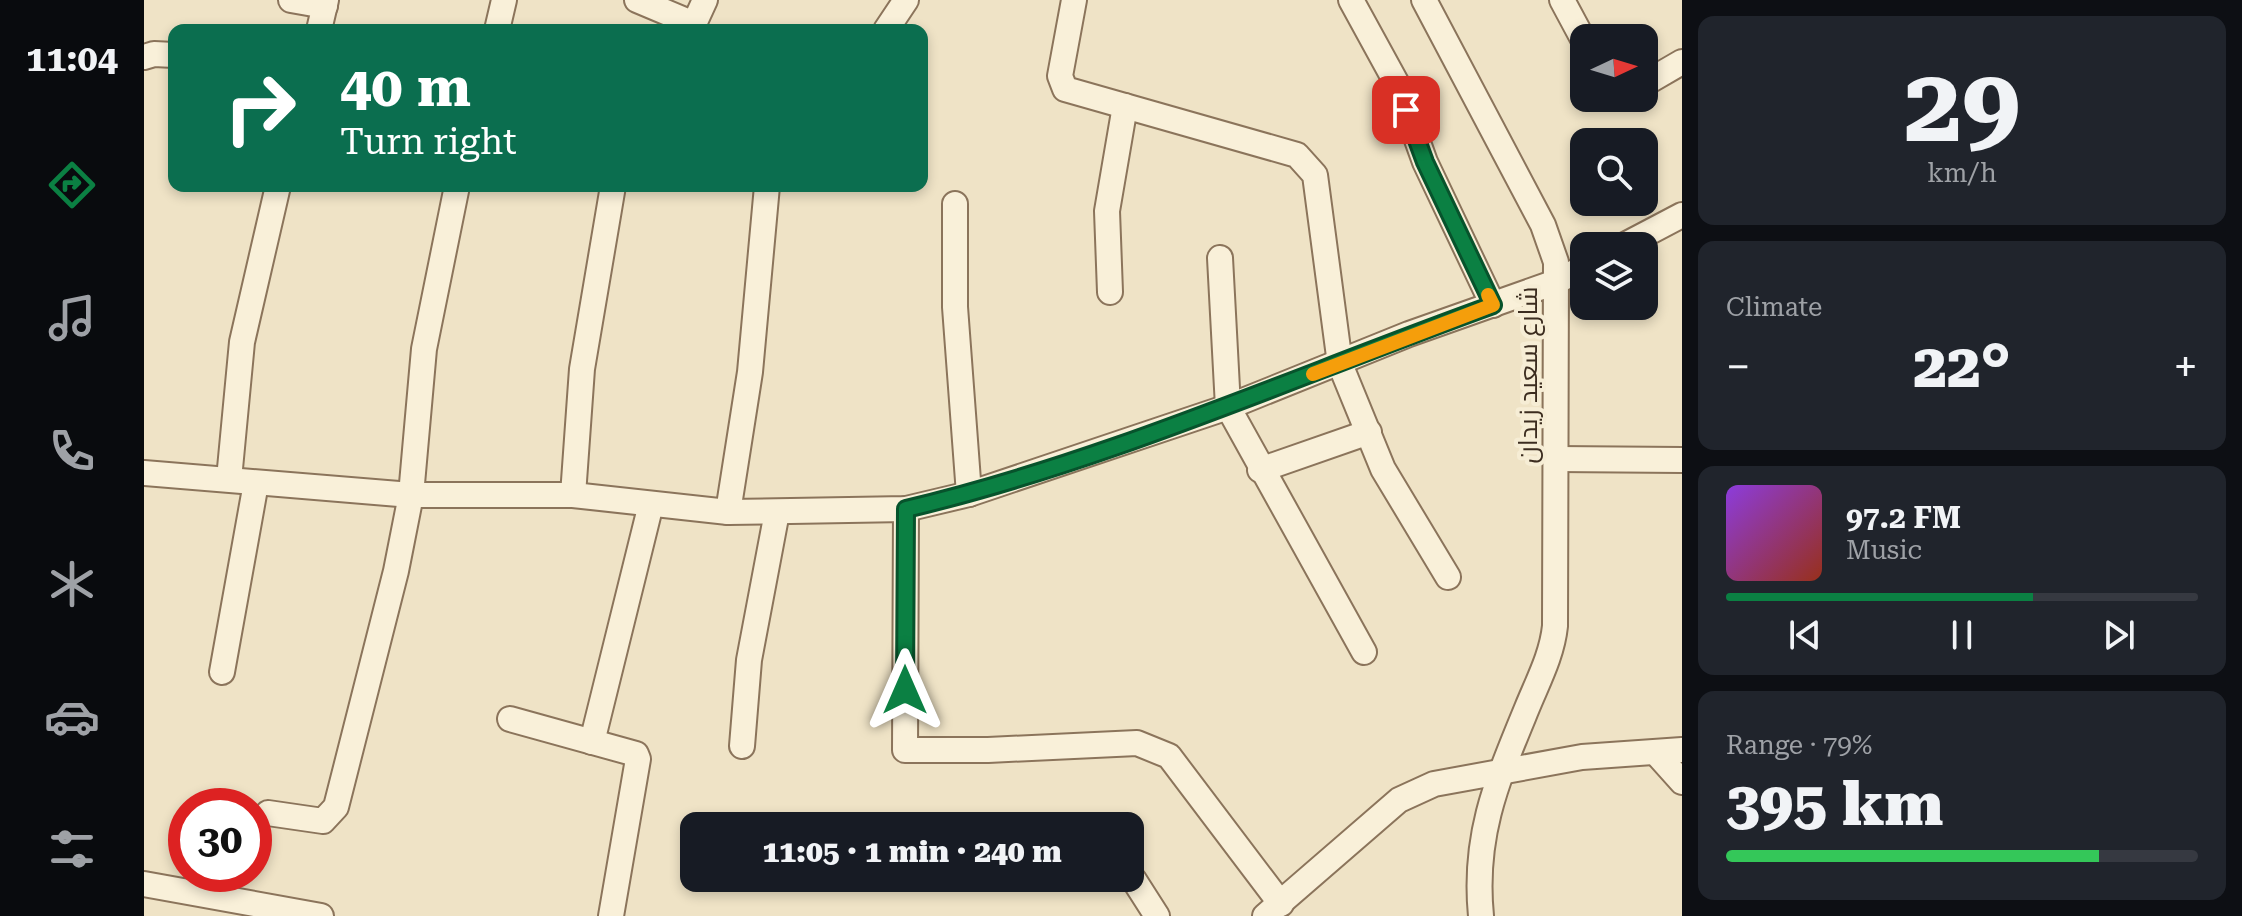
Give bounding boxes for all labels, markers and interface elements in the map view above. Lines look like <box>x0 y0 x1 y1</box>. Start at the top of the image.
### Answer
north arrow <box>1570 24 1658 112</box>
map controls <box>1570 24 1658 320</box>
text: 11:04 <box>26 38 118 80</box>
text: 29 <box>1904 45 2020 166</box>
text: 40 m <box>340 54 471 120</box>
icon: right <box>208 56 312 160</box>
pin <box>1372 76 1440 144</box>
icon: arrive <box>1384 88 1428 132</box>
text: Turn right <box>340 121 517 163</box>
button: search <box>1570 128 1658 216</box>
icon: directions <box>44 157 100 213</box>
text: km/h <box>1927 158 1997 188</box>
button: layers <box>1570 232 1658 320</box>
street label: شارع سعيد زيدان <box>1513 286 1545 464</box>
icon: music <box>44 290 100 346</box>
text: Climate <box>1726 292 1822 322</box>
text: 22° <box>1913 331 2011 402</box>
text: − <box>1726 341 1751 393</box>
text: + <box>2173 341 2198 393</box>
icon: phone <box>44 423 100 479</box>
text: 97.2 FM <box>1846 500 1961 535</box>
text: Music <box>1846 535 1922 565</box>
icon: climate <box>44 556 100 612</box>
icon: previous <box>1783 613 1827 657</box>
icon: pause <box>1940 613 1984 657</box>
icon: next <box>2097 613 2141 657</box>
position arrow <box>863 648 947 732</box>
icon: car <box>44 689 100 745</box>
text: Range · 79% <box>1726 730 1872 760</box>
text: 395 km <box>1726 769 1943 840</box>
speed limit sign: 30 <box>168 788 272 892</box>
icon: filters <box>44 821 100 877</box>
text: 11:05 · 1 min · 240 m <box>762 834 1062 869</box>

